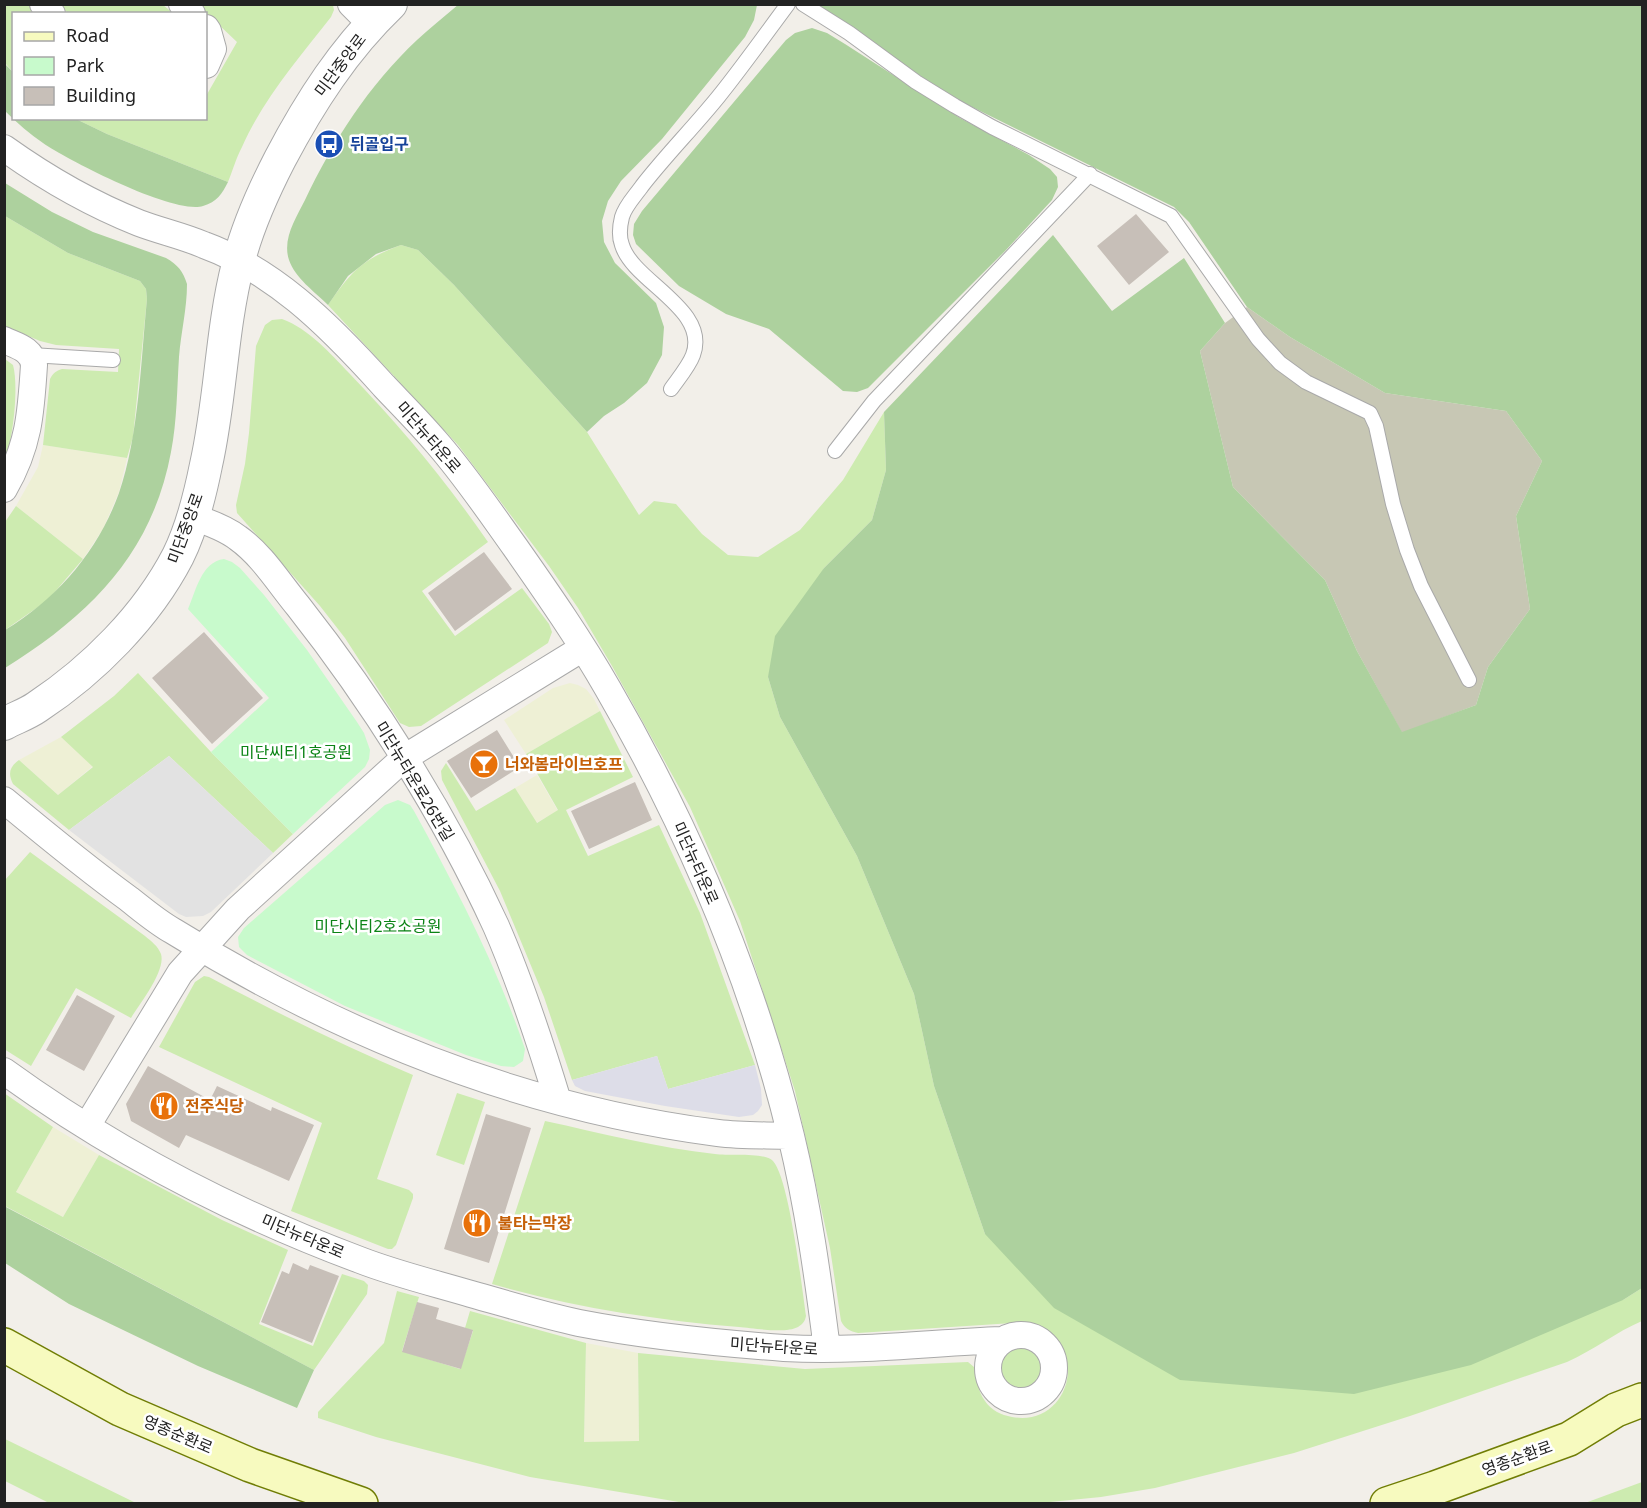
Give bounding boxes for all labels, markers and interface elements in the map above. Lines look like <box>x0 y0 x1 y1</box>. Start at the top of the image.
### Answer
legend <box>12 12 207 120</box>
text: Road <box>66 23 109 47</box>
street label: 미단중앙로 <box>309 29 371 101</box>
text: Park <box>66 53 104 77</box>
text: Building <box>66 83 136 107</box>
bus stop icon: 뒤골입구 <box>313 128 345 160</box>
place label: 뒤골입구 <box>350 133 409 155</box>
street label: 미단뉴타운로 <box>392 396 466 478</box>
street label: 미단중앙로 <box>162 489 208 566</box>
street label: 미단뉴타운로26번길 <box>371 717 459 845</box>
park label: 미단씨티1호공원 <box>240 741 352 763</box>
bar icon: 너와봄라이브호프 <box>468 748 500 780</box>
place label: 너와봄라이브호프 <box>505 753 623 775</box>
street label: 미단뉴타운로 <box>668 818 724 908</box>
park label: 미단시티2호소공원 <box>315 915 441 937</box>
restaurant icon: 전주식당 <box>148 1090 180 1122</box>
place label: 전주식당 <box>185 1095 244 1117</box>
restaurant icon: 불타는막장 <box>461 1207 493 1239</box>
street label: 미단뉴타운로 <box>258 1209 348 1263</box>
place label: 불타는막장 <box>498 1212 572 1234</box>
street label: 미단뉴타운로 <box>729 1332 819 1360</box>
street label: 영종순환로 <box>140 1409 216 1459</box>
street label: 영종순환로 <box>1479 1435 1556 1481</box>

